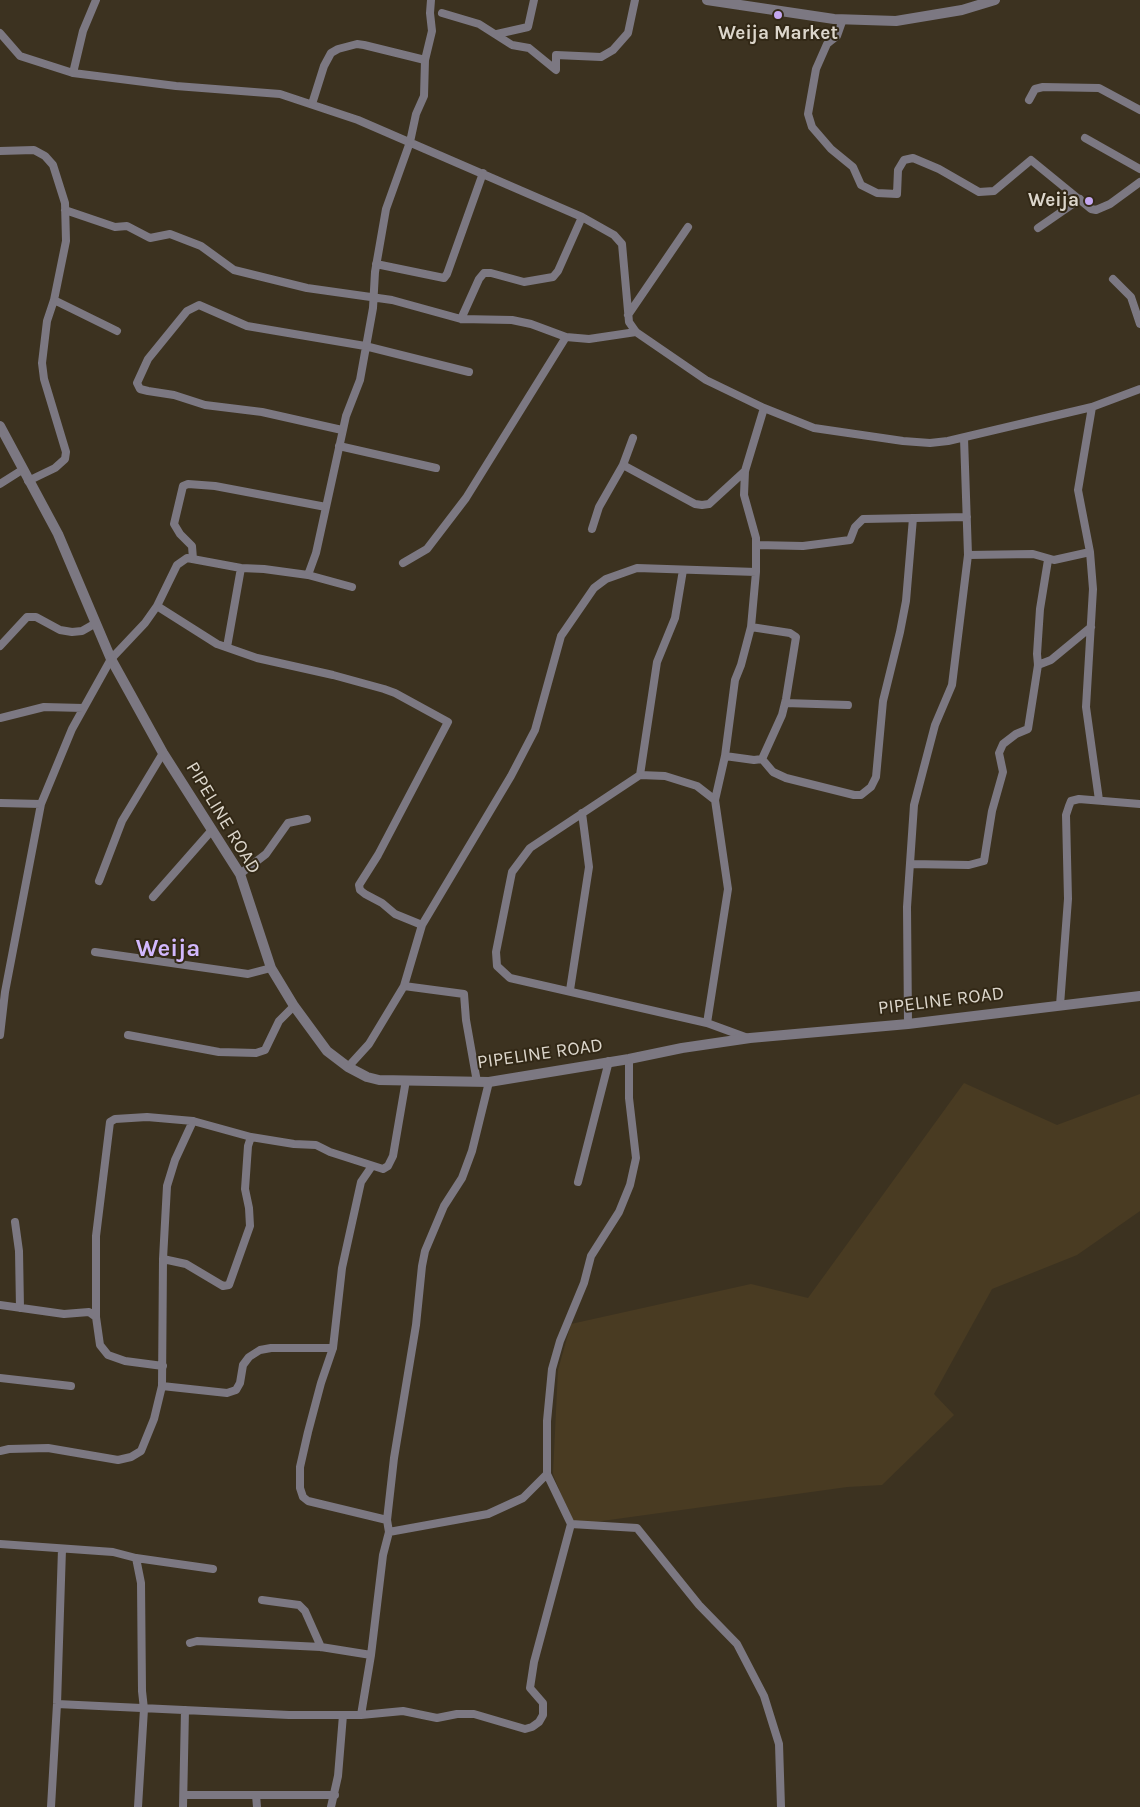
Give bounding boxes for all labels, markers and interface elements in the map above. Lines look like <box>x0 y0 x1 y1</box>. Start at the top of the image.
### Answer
marker: Weija Market <box>772 9 784 21</box>
place label: Weija Market <box>718 23 838 45</box>
place label: Weija <box>1028 190 1079 212</box>
marker: Weija <box>1083 195 1095 207</box>
street label: PIPELINE ROAD <box>181 758 265 878</box>
district label: Weija <box>136 935 200 963</box>
street label: PIPELINE ROAD <box>877 982 1005 1020</box>
street label: PIPELINE ROAD <box>476 1034 604 1074</box>

